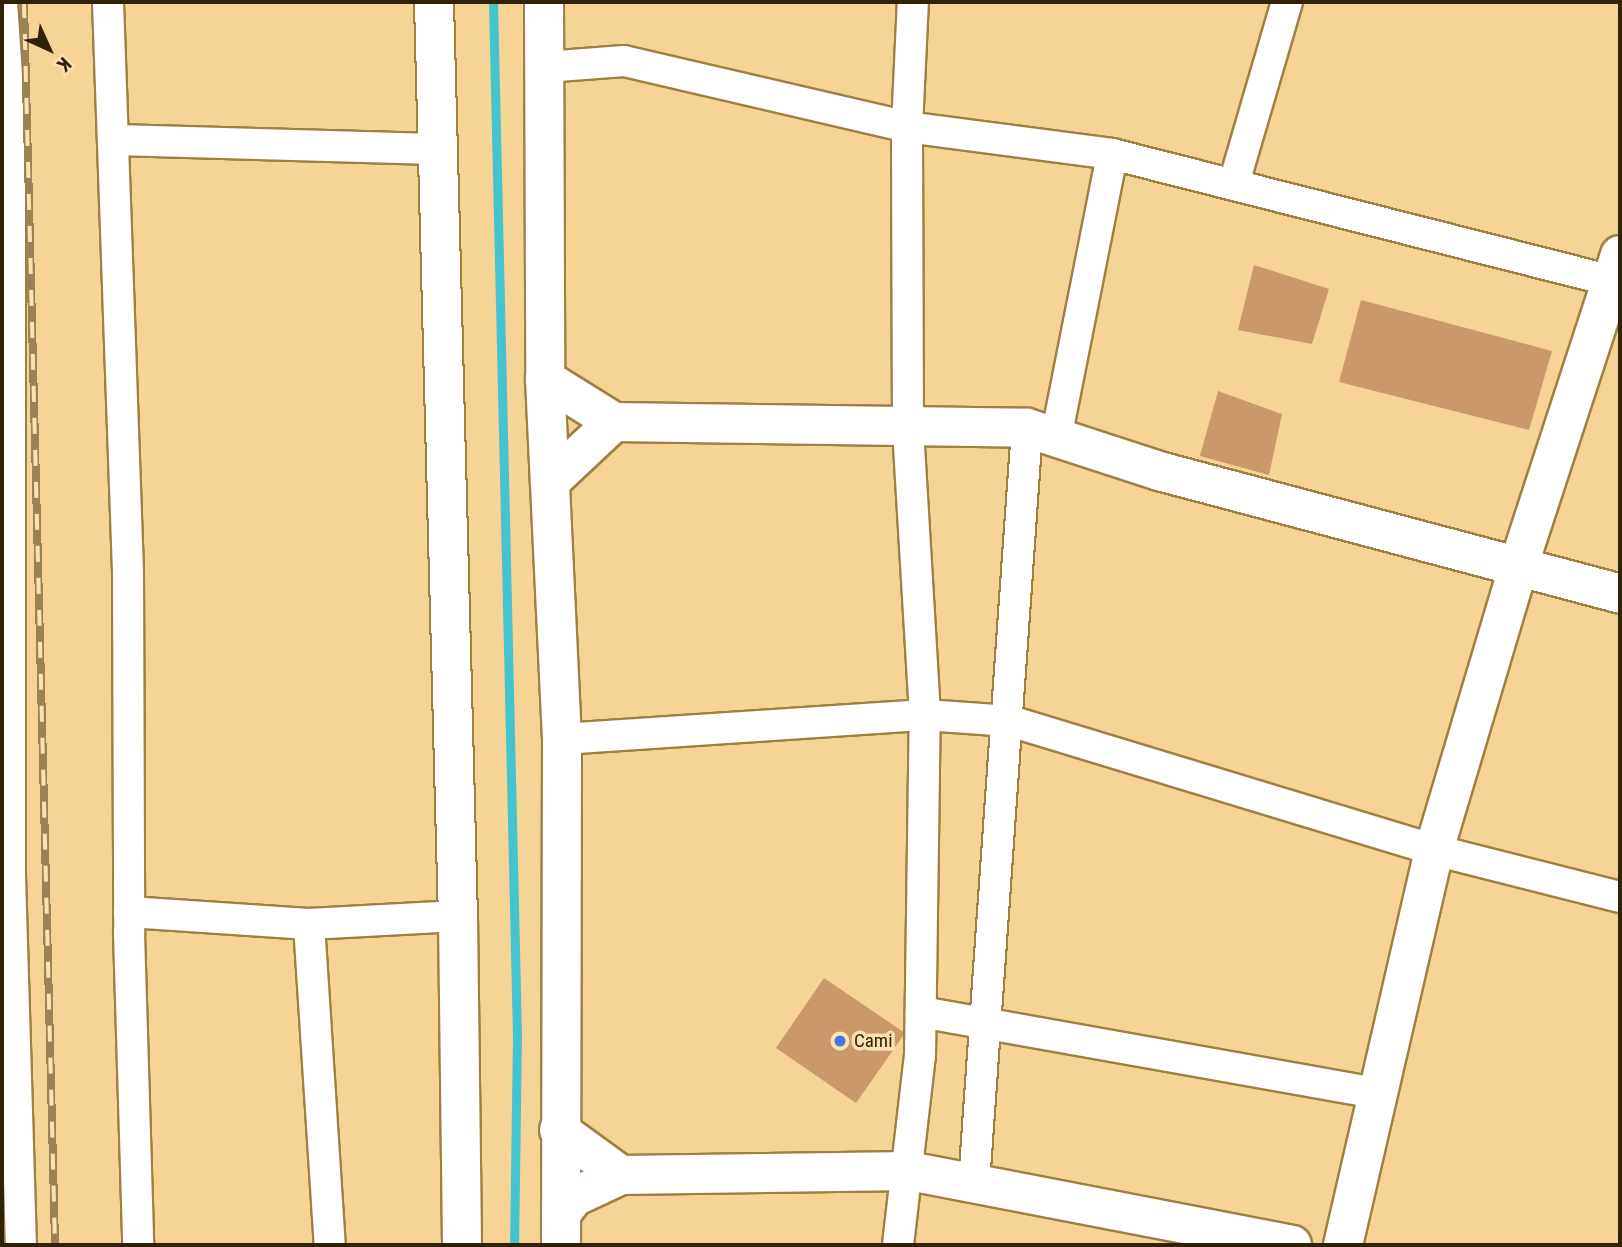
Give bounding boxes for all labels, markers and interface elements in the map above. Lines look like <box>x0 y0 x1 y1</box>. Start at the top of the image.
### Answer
north arrow <box>14 14 84 84</box>
text: K <box>52 52 76 76</box>
place label: Cami <box>854 1030 893 1052</box>
marker: Cami <box>832 1033 848 1049</box>

